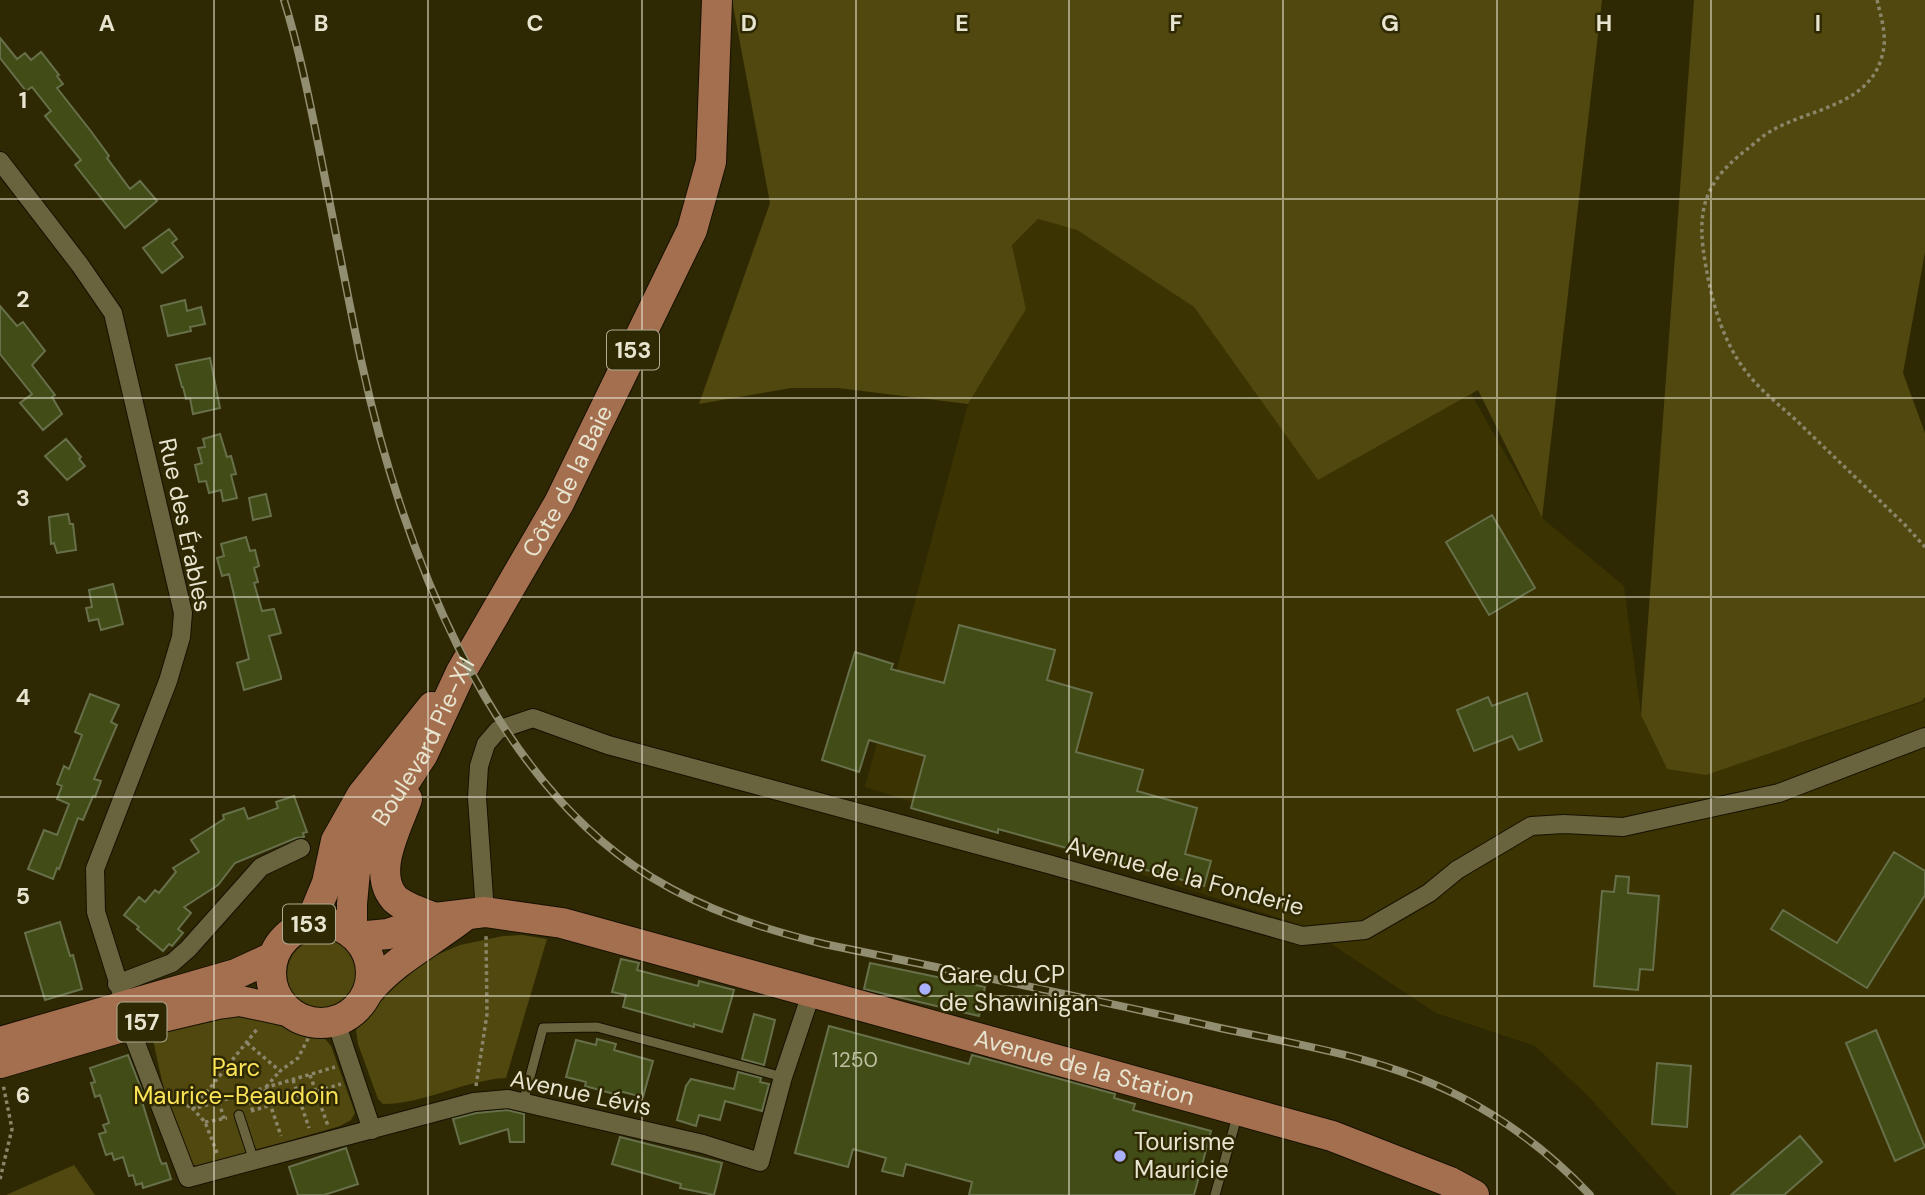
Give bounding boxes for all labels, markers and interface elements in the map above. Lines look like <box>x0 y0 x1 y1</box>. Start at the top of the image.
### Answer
text: A <box>99 8 115 38</box>
text: B <box>314 8 328 38</box>
text: C <box>527 8 543 38</box>
text: D <box>741 8 757 38</box>
text: E <box>955 8 969 38</box>
text: F <box>1170 8 1183 38</box>
text: G <box>1381 8 1399 38</box>
text: H <box>1596 8 1612 38</box>
text: I <box>1815 8 1821 38</box>
text: 1 <box>19 85 27 115</box>
text: 2 <box>16 284 30 314</box>
road number: 153 <box>607 330 659 370</box>
street label: Côte de la Baie <box>515 400 619 562</box>
street label: Rue des Érables <box>152 435 219 615</box>
text: 3 <box>16 483 30 513</box>
street label: Boulevard Pie-XII <box>364 651 481 832</box>
text: 4 <box>16 682 31 712</box>
street label: Avenue de la Fonderie <box>1063 829 1308 922</box>
text: 5 <box>16 881 30 911</box>
road number: 153 <box>283 904 335 944</box>
place label: Gare du CP de Shawinigan <box>939 959 1098 1018</box>
marker: Gare du CP de Shawinigan <box>917 981 933 997</box>
road number: 157 <box>118 1002 166 1042</box>
street label: Avenue de la Station <box>971 1022 1198 1112</box>
house number: 1250 <box>832 1046 878 1074</box>
park label: Parc Maurice-Beaudoin <box>133 1052 339 1111</box>
street label: Avenue Lévis <box>508 1062 655 1123</box>
text: 6 <box>16 1080 30 1110</box>
place label: Tourisme Mauricie <box>1134 1126 1235 1185</box>
marker: Tourisme Mauricie <box>1112 1148 1128 1164</box>

